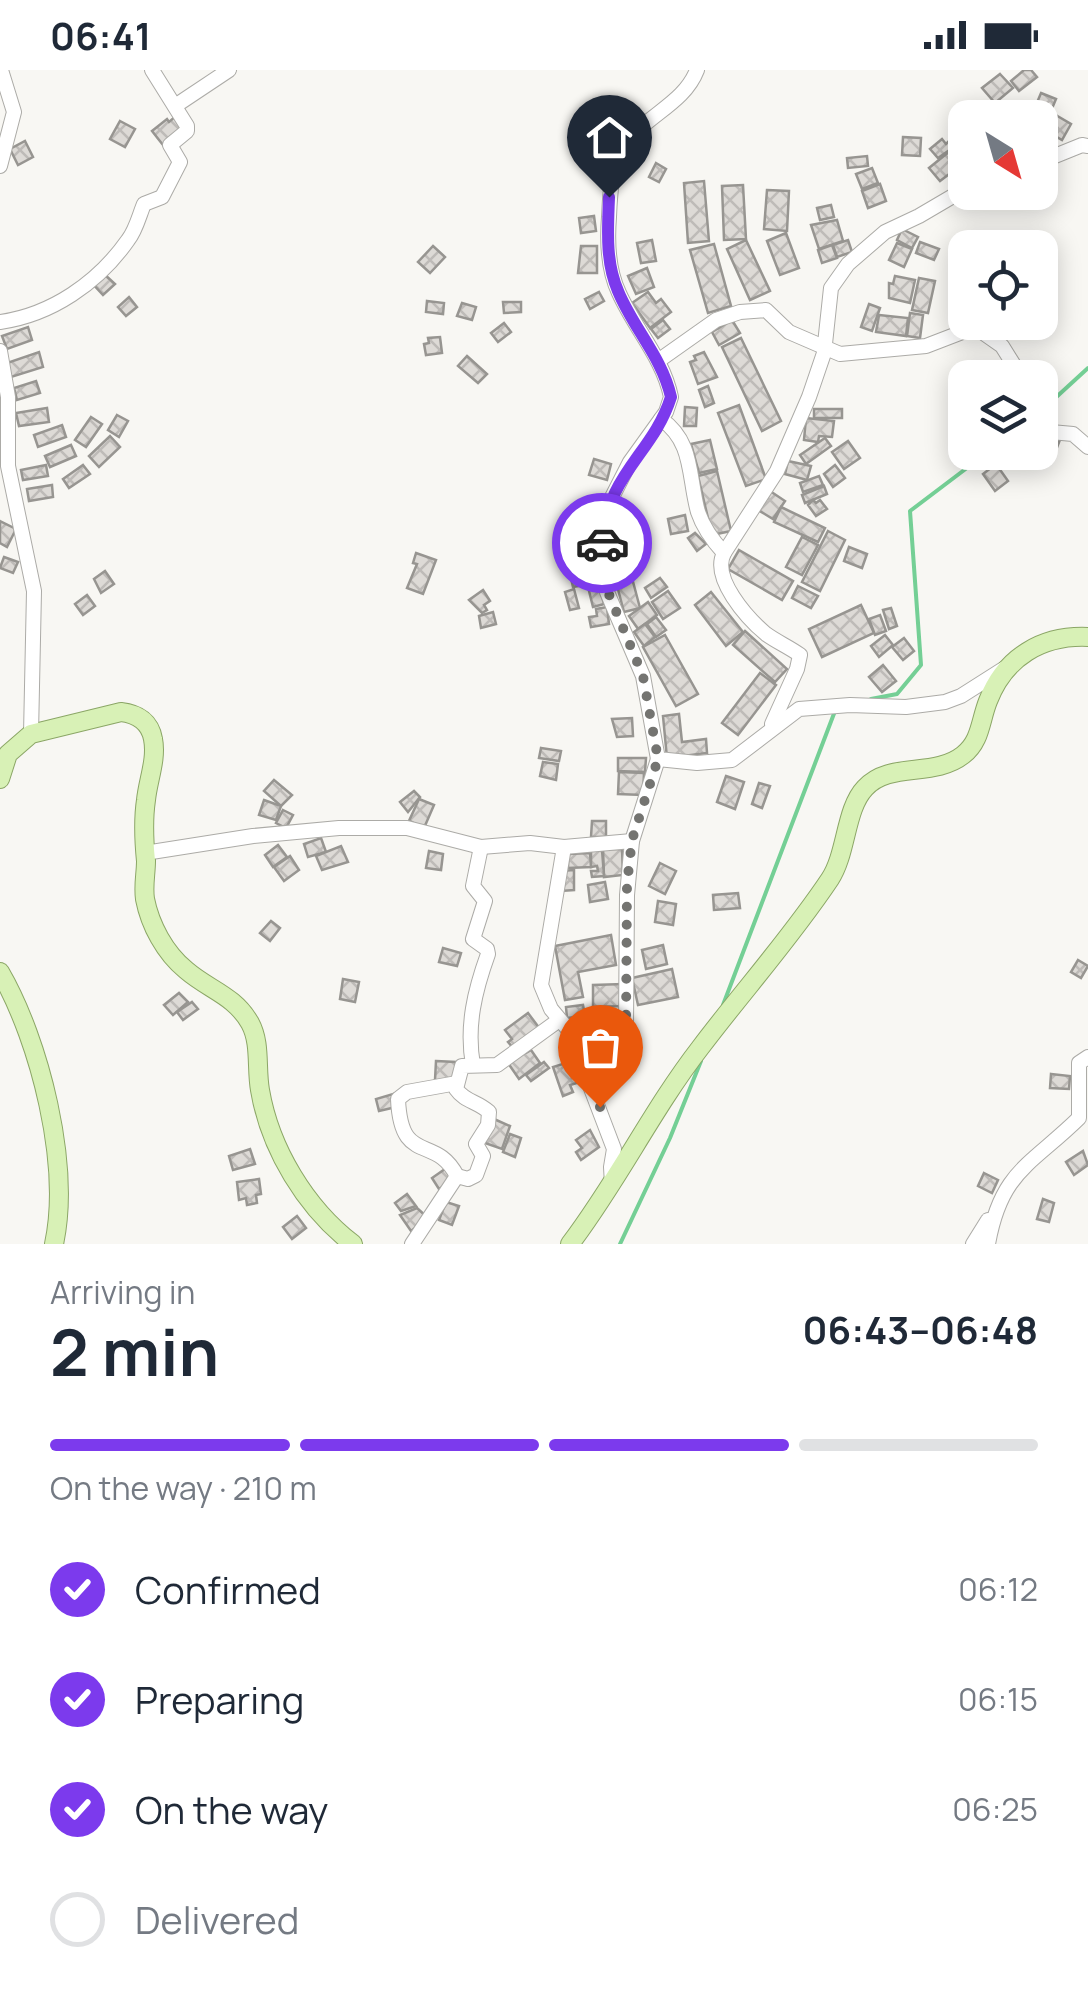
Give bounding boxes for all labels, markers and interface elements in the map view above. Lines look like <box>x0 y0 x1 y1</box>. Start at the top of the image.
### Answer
text: 06:41 <box>50 9 151 61</box>
pin <box>567 95 652 198</box>
north arrow <box>948 100 1058 210</box>
map controls <box>948 100 1058 470</box>
icon: home <box>582 110 637 165</box>
button: locate <box>948 230 1058 340</box>
button: layers <box>948 360 1058 470</box>
courier <box>552 493 652 593</box>
icon: car <box>575 516 630 571</box>
pin <box>558 1005 643 1108</box>
icon: bag <box>573 1020 628 1075</box>
text: Arriving in <box>50 1270 195 1314</box>
text: 06:43–06:48 <box>803 1303 1038 1355</box>
text: 2 min <box>50 1307 219 1396</box>
text: On the way · 210 m <box>50 1466 317 1510</box>
icon: check <box>50 1562 105 1617</box>
text: Confirmed <box>135 1563 321 1615</box>
text: 06:12 <box>958 1567 1038 1611</box>
icon: check <box>50 1672 105 1727</box>
text: Preparing <box>135 1673 304 1725</box>
text: 06:15 <box>958 1677 1038 1721</box>
icon: check <box>50 1782 105 1837</box>
text: On the way <box>135 1783 328 1835</box>
text: 06:25 <box>952 1787 1038 1831</box>
text: Delivered <box>135 1893 299 1945</box>

